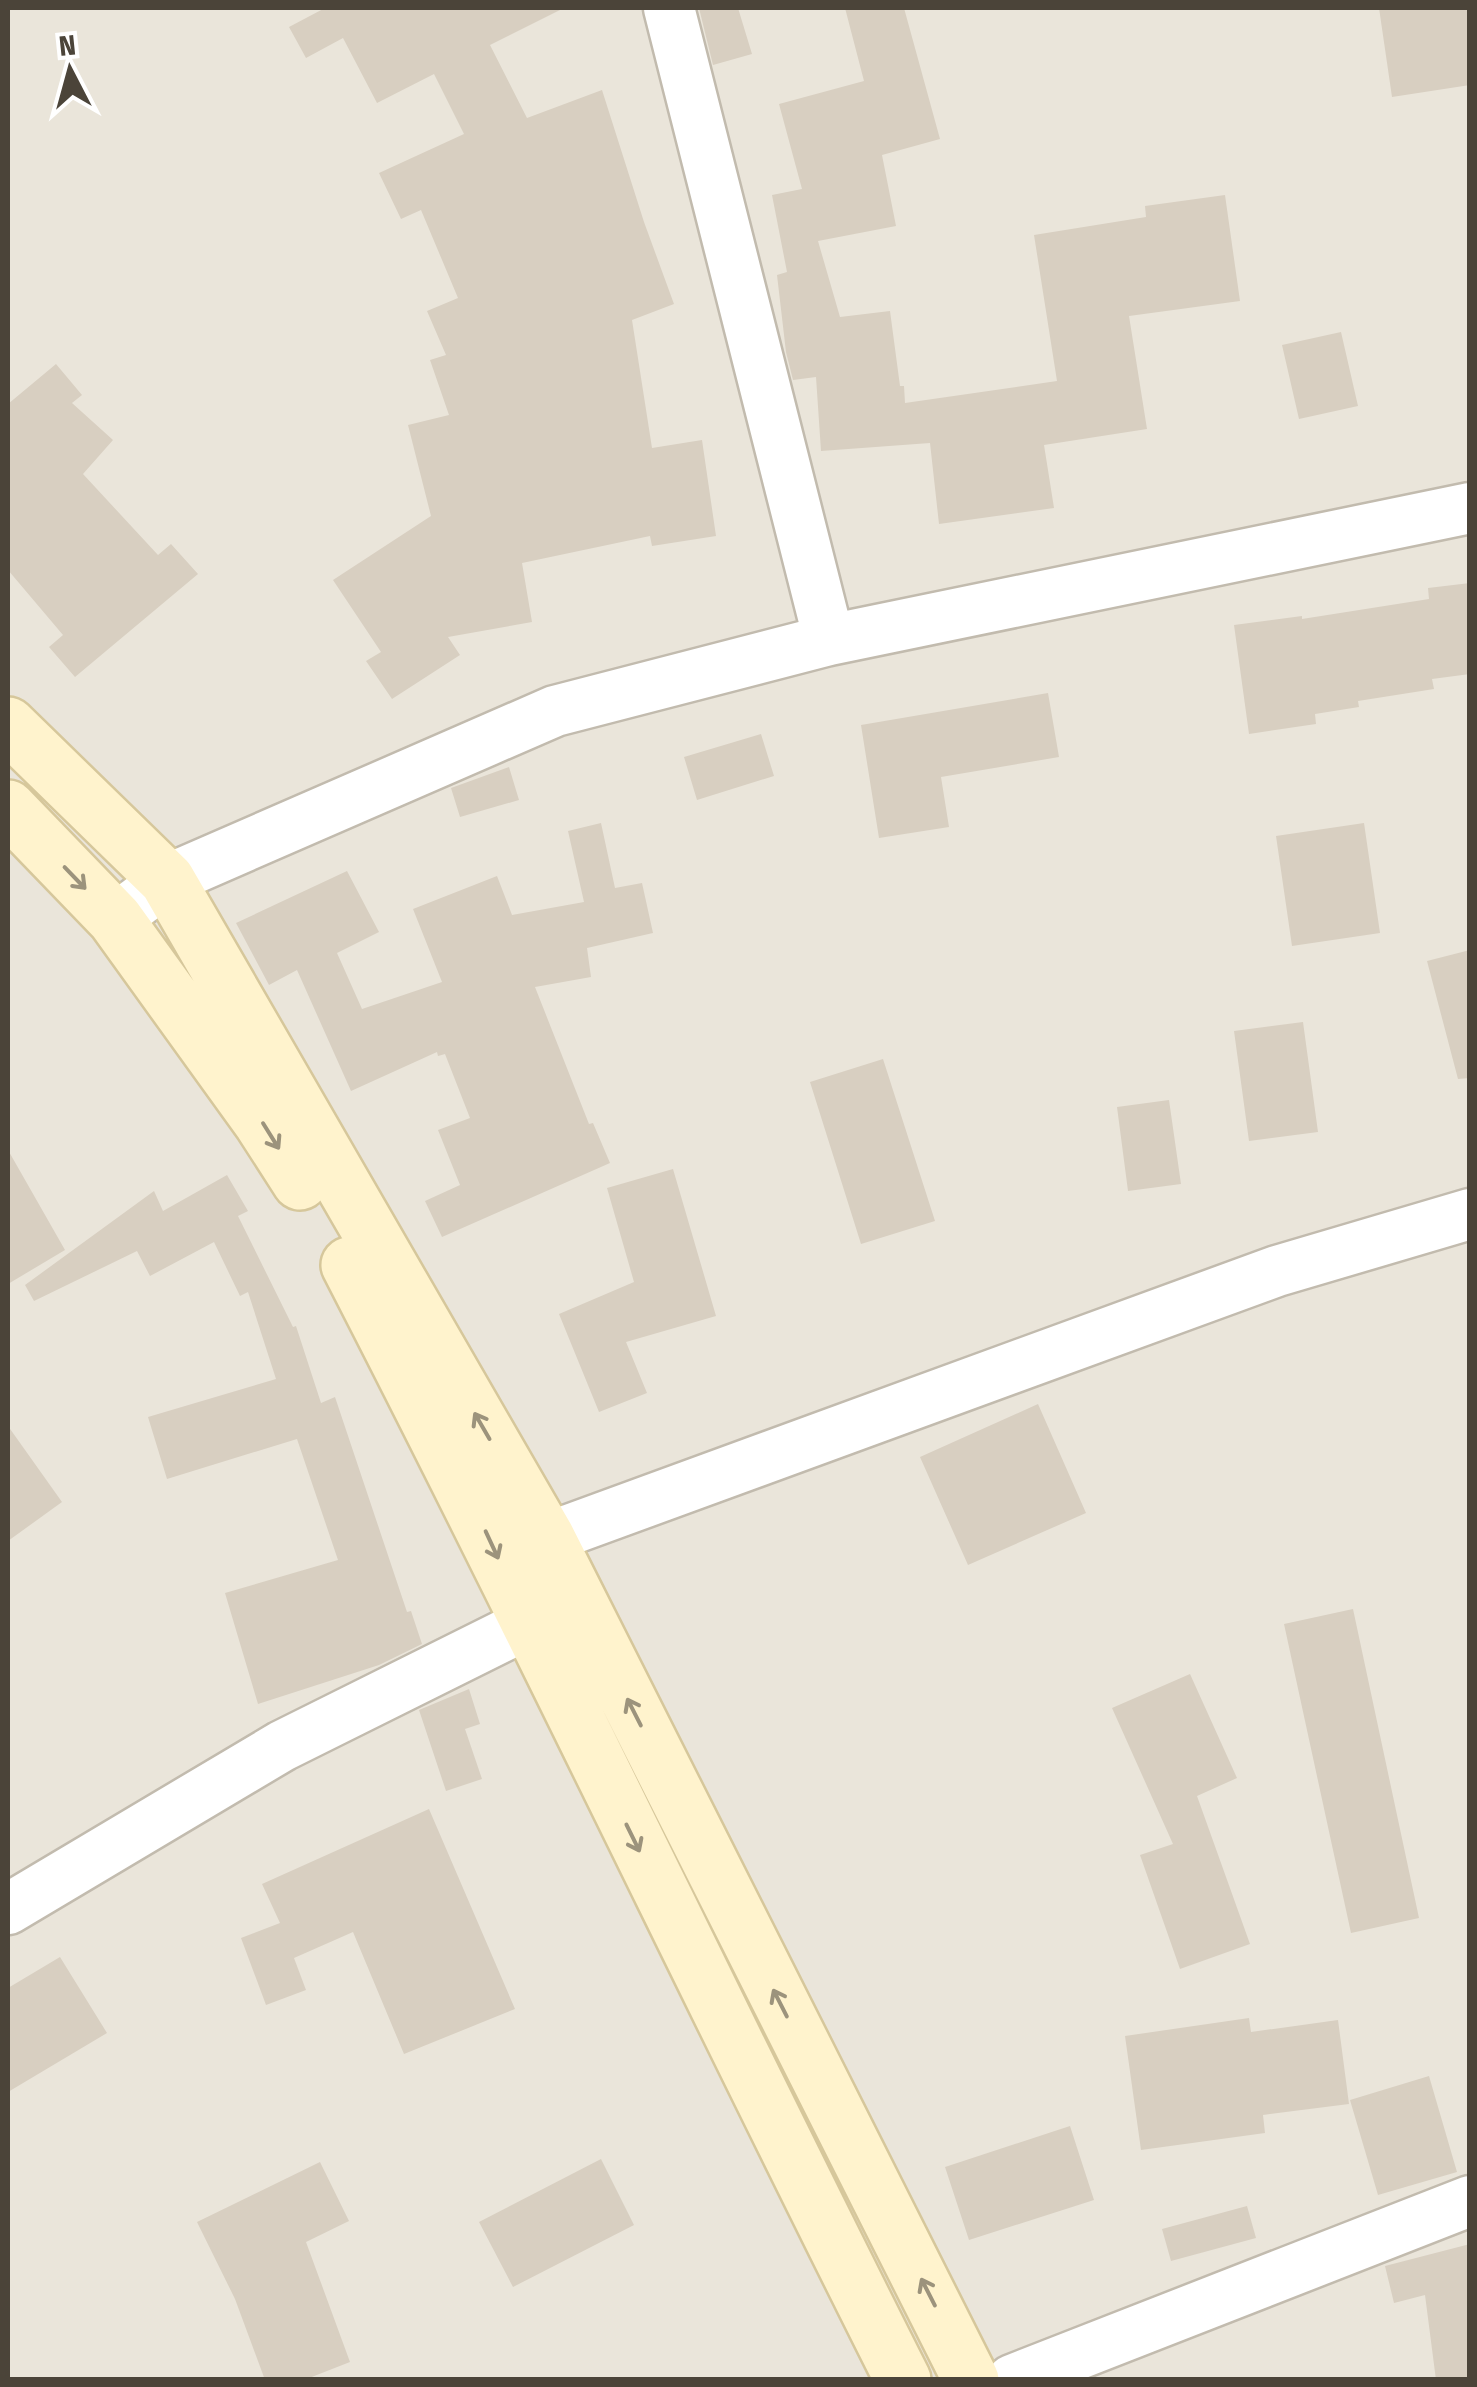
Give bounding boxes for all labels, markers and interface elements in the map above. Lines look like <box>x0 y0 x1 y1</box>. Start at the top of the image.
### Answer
north arrow <box>20 20 120 120</box>
text: N <box>57 28 78 63</box>
one-way arrow <box>63 865 86 890</box>
one-way arrow <box>261 1122 281 1150</box>
one-way arrow <box>471 1411 491 1441</box>
one-way arrow <box>484 1529 503 1559</box>
one-way arrow <box>624 1698 643 1728</box>
one-way arrow <box>625 1822 644 1852</box>
one-way arrow <box>770 1988 789 2018</box>
one-way arrow <box>917 2278 936 2308</box>

